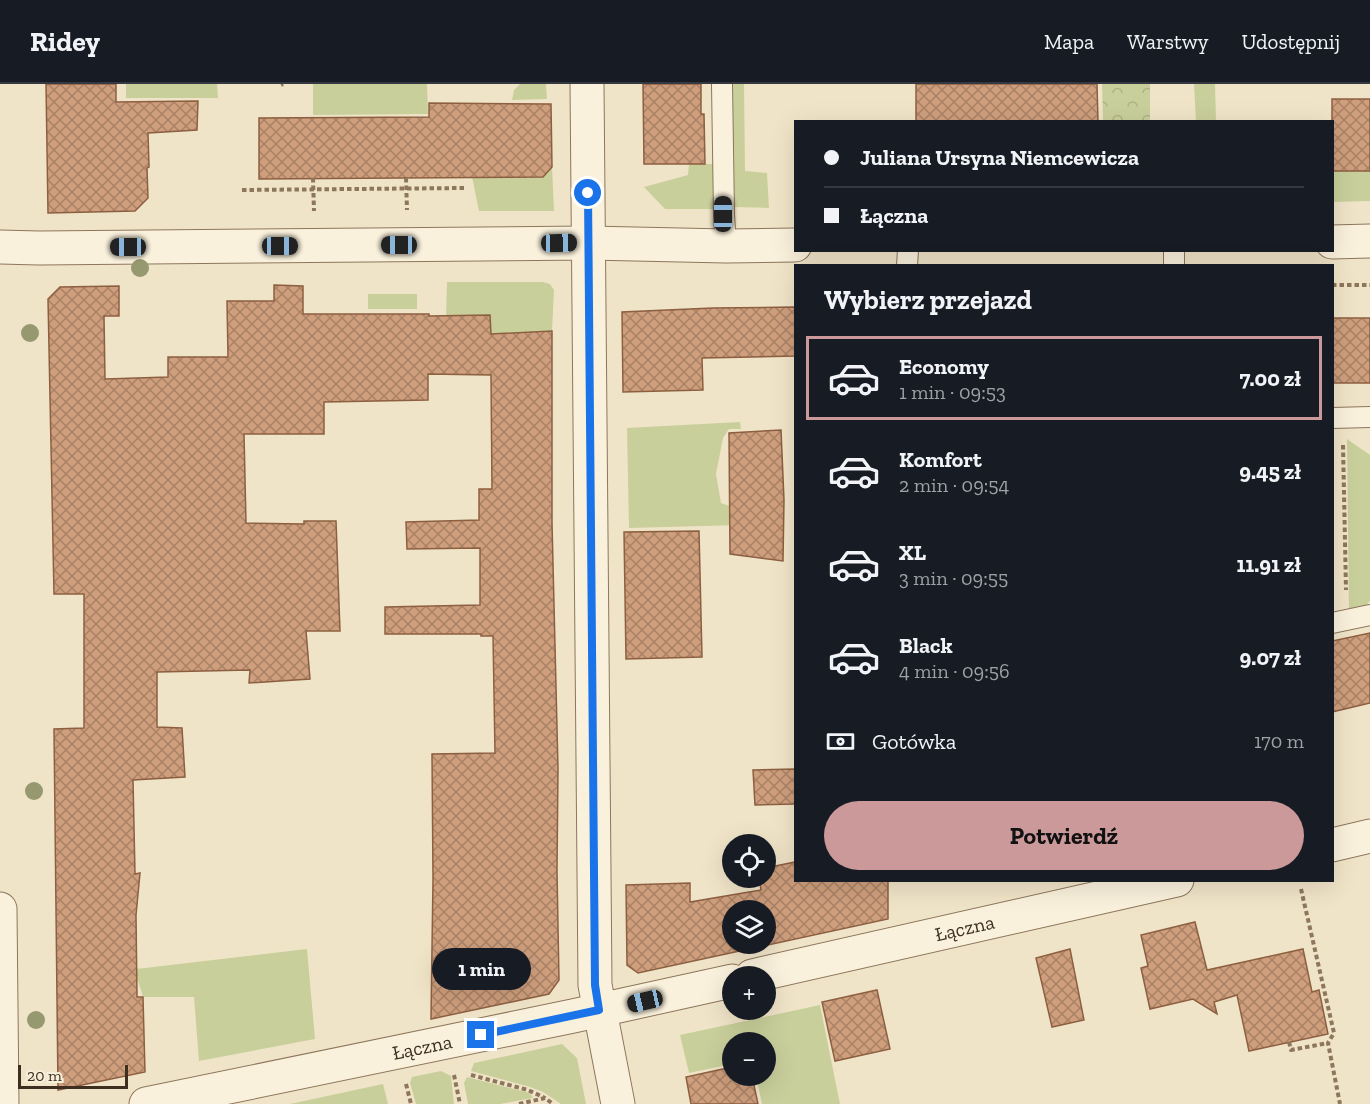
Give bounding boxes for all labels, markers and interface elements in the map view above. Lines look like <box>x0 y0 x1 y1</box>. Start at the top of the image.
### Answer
text: Ridey <box>30 25 100 58</box>
text: Mapa <box>1044 29 1094 54</box>
text: Warstwy <box>1127 29 1209 54</box>
text: Udostępnij <box>1242 29 1340 54</box>
text: Juliana Ursyna Niemcewicza <box>860 144 1139 171</box>
route start <box>574 179 601 206</box>
car <box>714 196 732 232</box>
text: Łączna <box>860 202 929 229</box>
car <box>541 234 577 252</box>
car <box>381 236 417 254</box>
car <box>262 237 298 255</box>
car <box>110 238 146 256</box>
text: Wybierz przejazd <box>824 284 1032 316</box>
icon: car <box>827 351 881 405</box>
text: Economy <box>899 353 989 380</box>
text: 7.00 zł <box>1240 365 1301 392</box>
text: 1 min · 09:53 <box>899 380 1006 404</box>
icon: car <box>827 444 881 498</box>
text: Komfort <box>899 446 982 473</box>
text: 9.45 zł <box>1239 458 1301 485</box>
text: 2 min · 09:54 <box>899 473 1009 497</box>
icon: car <box>827 537 881 591</box>
text: XL <box>899 539 926 566</box>
text: 11.91 zł <box>1236 551 1301 578</box>
text: 3 min · 09:55 <box>899 566 1008 590</box>
icon: car <box>827 630 881 684</box>
text: Black <box>899 632 953 659</box>
text: 9.07 zł <box>1240 644 1301 671</box>
text: 4 min · 09:56 <box>899 659 1010 683</box>
icon: cash <box>824 725 857 758</box>
text: Gotówka <box>872 728 956 755</box>
text: 170 m <box>1254 729 1304 753</box>
button: Potwierdź <box>824 801 1304 870</box>
map controls <box>722 834 776 1086</box>
button: locate <box>722 834 776 888</box>
button: layers <box>722 900 776 954</box>
street label: Łączna <box>933 910 997 946</box>
callout: 1 min <box>432 948 530 990</box>
text: 1 min <box>458 957 505 981</box>
button: + <box>722 966 776 1020</box>
car <box>625 988 665 1014</box>
route end <box>467 1021 494 1048</box>
street label: Łączna <box>390 1029 454 1065</box>
button: − <box>722 1032 776 1086</box>
scale bar <box>18 1062 128 1090</box>
text: 20 m <box>27 1066 62 1085</box>

